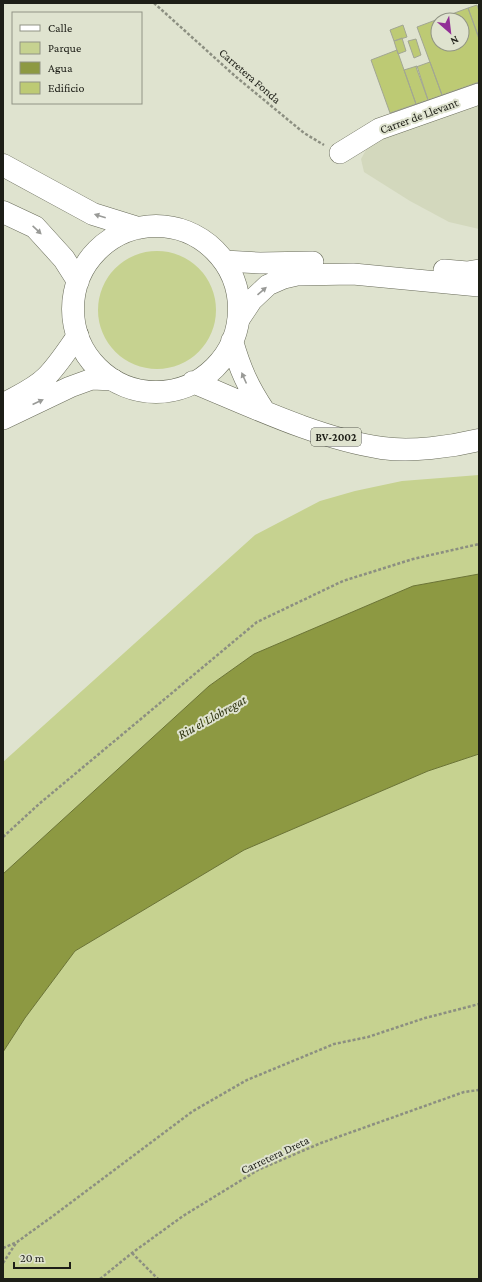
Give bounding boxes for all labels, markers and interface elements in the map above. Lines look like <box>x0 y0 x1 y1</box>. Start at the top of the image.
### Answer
legend <box>12 12 142 104</box>
north arrow <box>430 12 470 52</box>
text: Calle <box>48 21 72 35</box>
text: N <box>448 34 461 48</box>
text: Parque <box>48 41 81 55</box>
street label: Carretera Fonda <box>216 45 284 107</box>
text: Agua <box>48 61 73 75</box>
text: Edificio <box>48 81 85 95</box>
street label: Carrer de Llevant <box>378 95 461 137</box>
one-way arrow <box>94 213 106 219</box>
one-way arrow <box>32 225 42 235</box>
one-way arrow <box>257 286 267 295</box>
one-way arrow <box>241 371 247 383</box>
one-way arrow <box>33 399 44 405</box>
road number: BV-2002 <box>311 428 361 446</box>
water label: Riu el Llobregat <box>175 692 249 742</box>
street label: Carretera Dreta <box>239 1133 312 1177</box>
scale bar <box>14 1244 70 1270</box>
text: 20 m <box>20 1251 45 1265</box>

